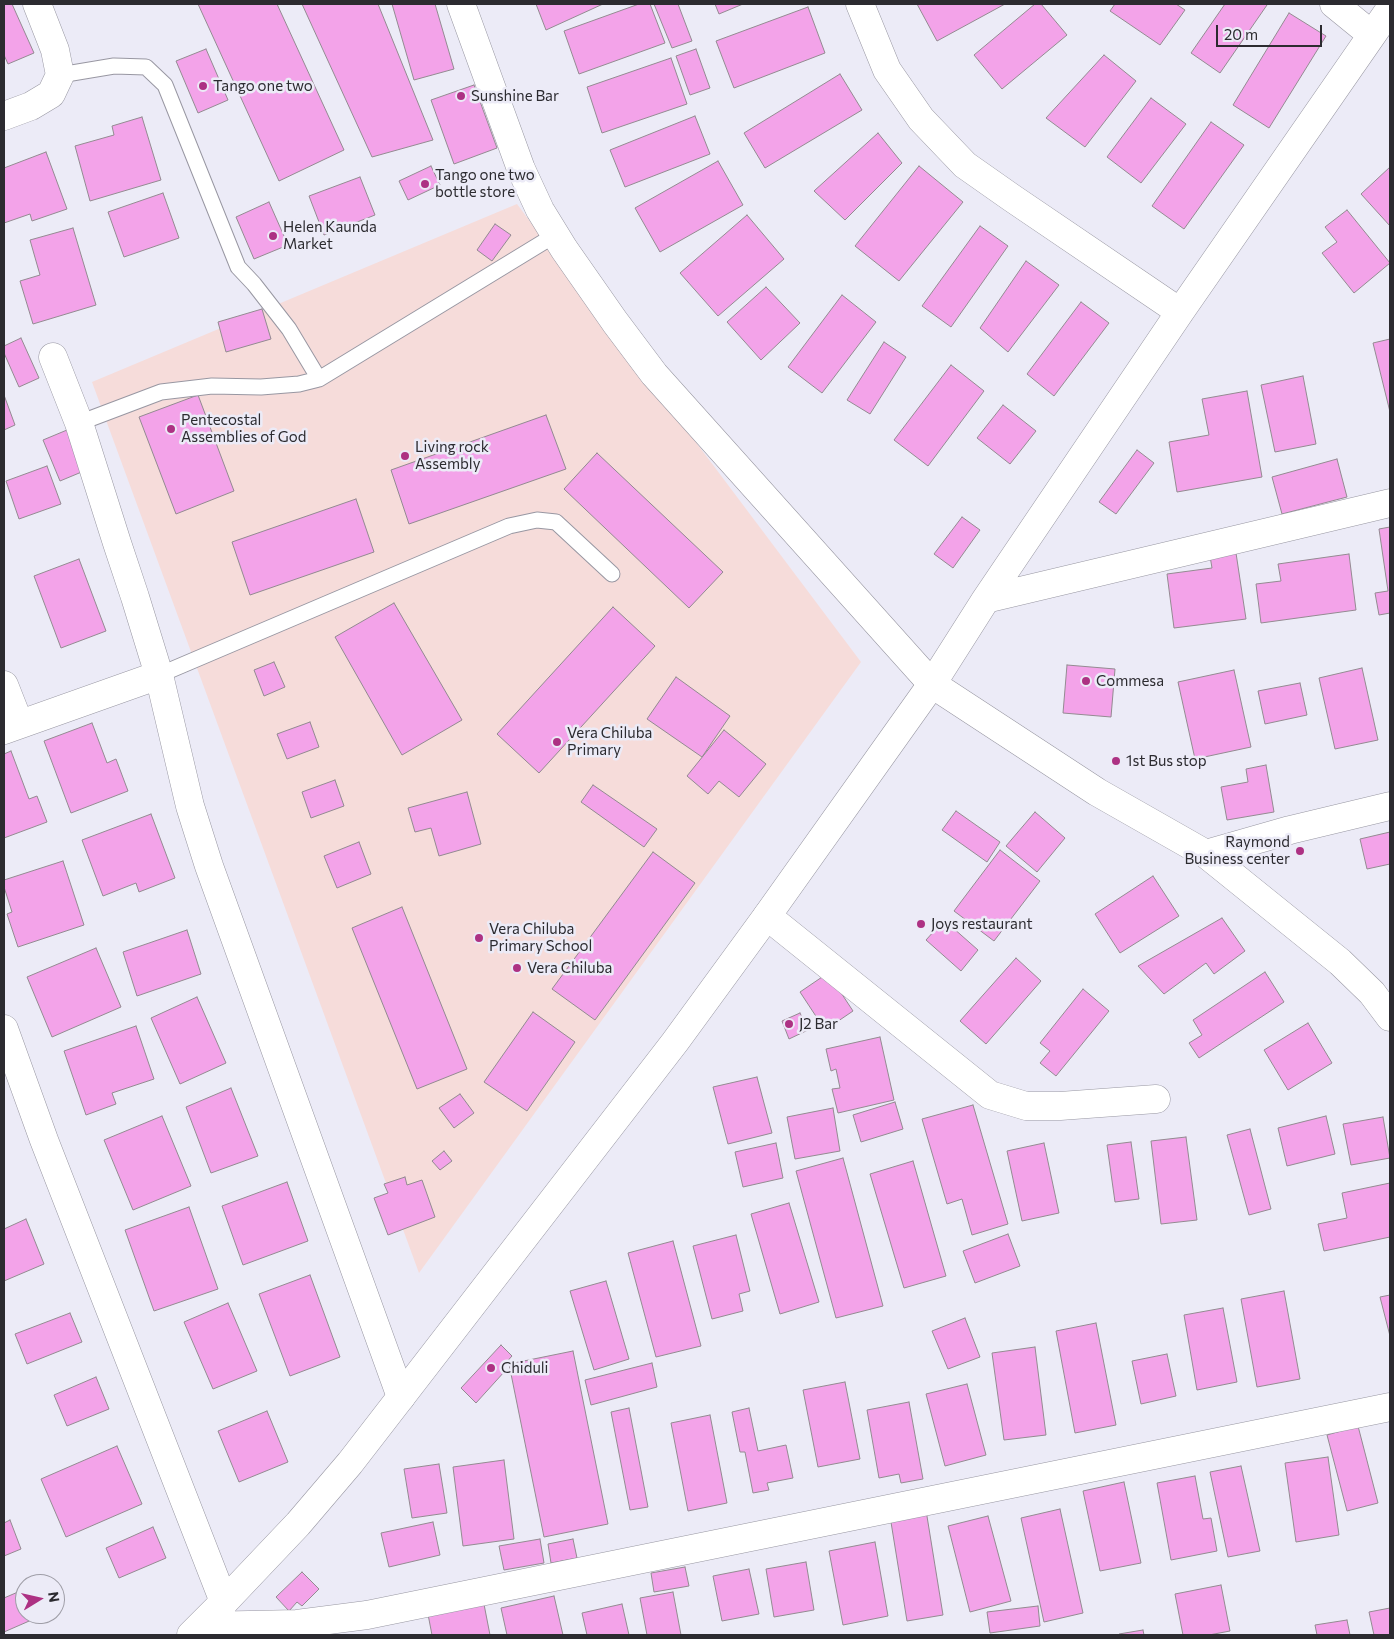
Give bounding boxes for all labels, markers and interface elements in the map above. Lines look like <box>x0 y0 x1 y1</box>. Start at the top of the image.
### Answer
scale bar <box>1219 15 1325 47</box>
text: 20 m <box>1224 25 1258 43</box>
place label: Tango one two <box>213 77 313 95</box>
marker: Tango one two <box>197 80 209 92</box>
place label: Sunshine Bar <box>471 87 559 105</box>
marker: Sunshine Bar <box>455 90 467 102</box>
place label: Tango one two bottle store <box>435 166 535 201</box>
marker: Tango one two bottle store <box>419 178 431 190</box>
place label: Helen Kaunda Market <box>283 218 377 253</box>
marker: Helen Kaunda Market <box>267 230 279 242</box>
place label: Pentecostal Assemblies of God <box>181 411 306 446</box>
marker: Pentecostal Assemblies of God <box>165 423 177 435</box>
place label: Living rock Assembly <box>415 438 489 473</box>
marker: Living rock Assembly <box>399 450 411 462</box>
place label: Commesa <box>1096 672 1164 690</box>
marker: Commesa <box>1080 675 1092 687</box>
place label: Vera Chiluba Primary <box>567 724 652 759</box>
marker: Vera Chiluba Primary <box>551 736 563 748</box>
place label: 1st Bus stop <box>1126 752 1207 770</box>
marker: 1st Bus stop <box>1110 755 1122 767</box>
place label: Raymond Business center <box>1184 833 1290 868</box>
marker: Raymond Business center <box>1294 845 1306 857</box>
place label: Joys restaurant <box>931 915 1033 933</box>
marker: Joys restaurant <box>915 918 927 930</box>
place label: Vera Chiluba Primary School <box>489 920 592 955</box>
marker: Vera Chiluba Primary School <box>473 932 485 944</box>
place label: Vera Chiluba <box>527 959 612 977</box>
marker: Vera Chiluba <box>511 962 523 974</box>
place label: J2 Bar <box>799 1015 838 1033</box>
marker: J2 Bar <box>783 1018 795 1030</box>
place label: Chiduli <box>501 1359 548 1377</box>
marker: Chiduli <box>485 1362 497 1374</box>
north arrow <box>15 1574 65 1624</box>
text: N <box>45 1590 64 1603</box>

